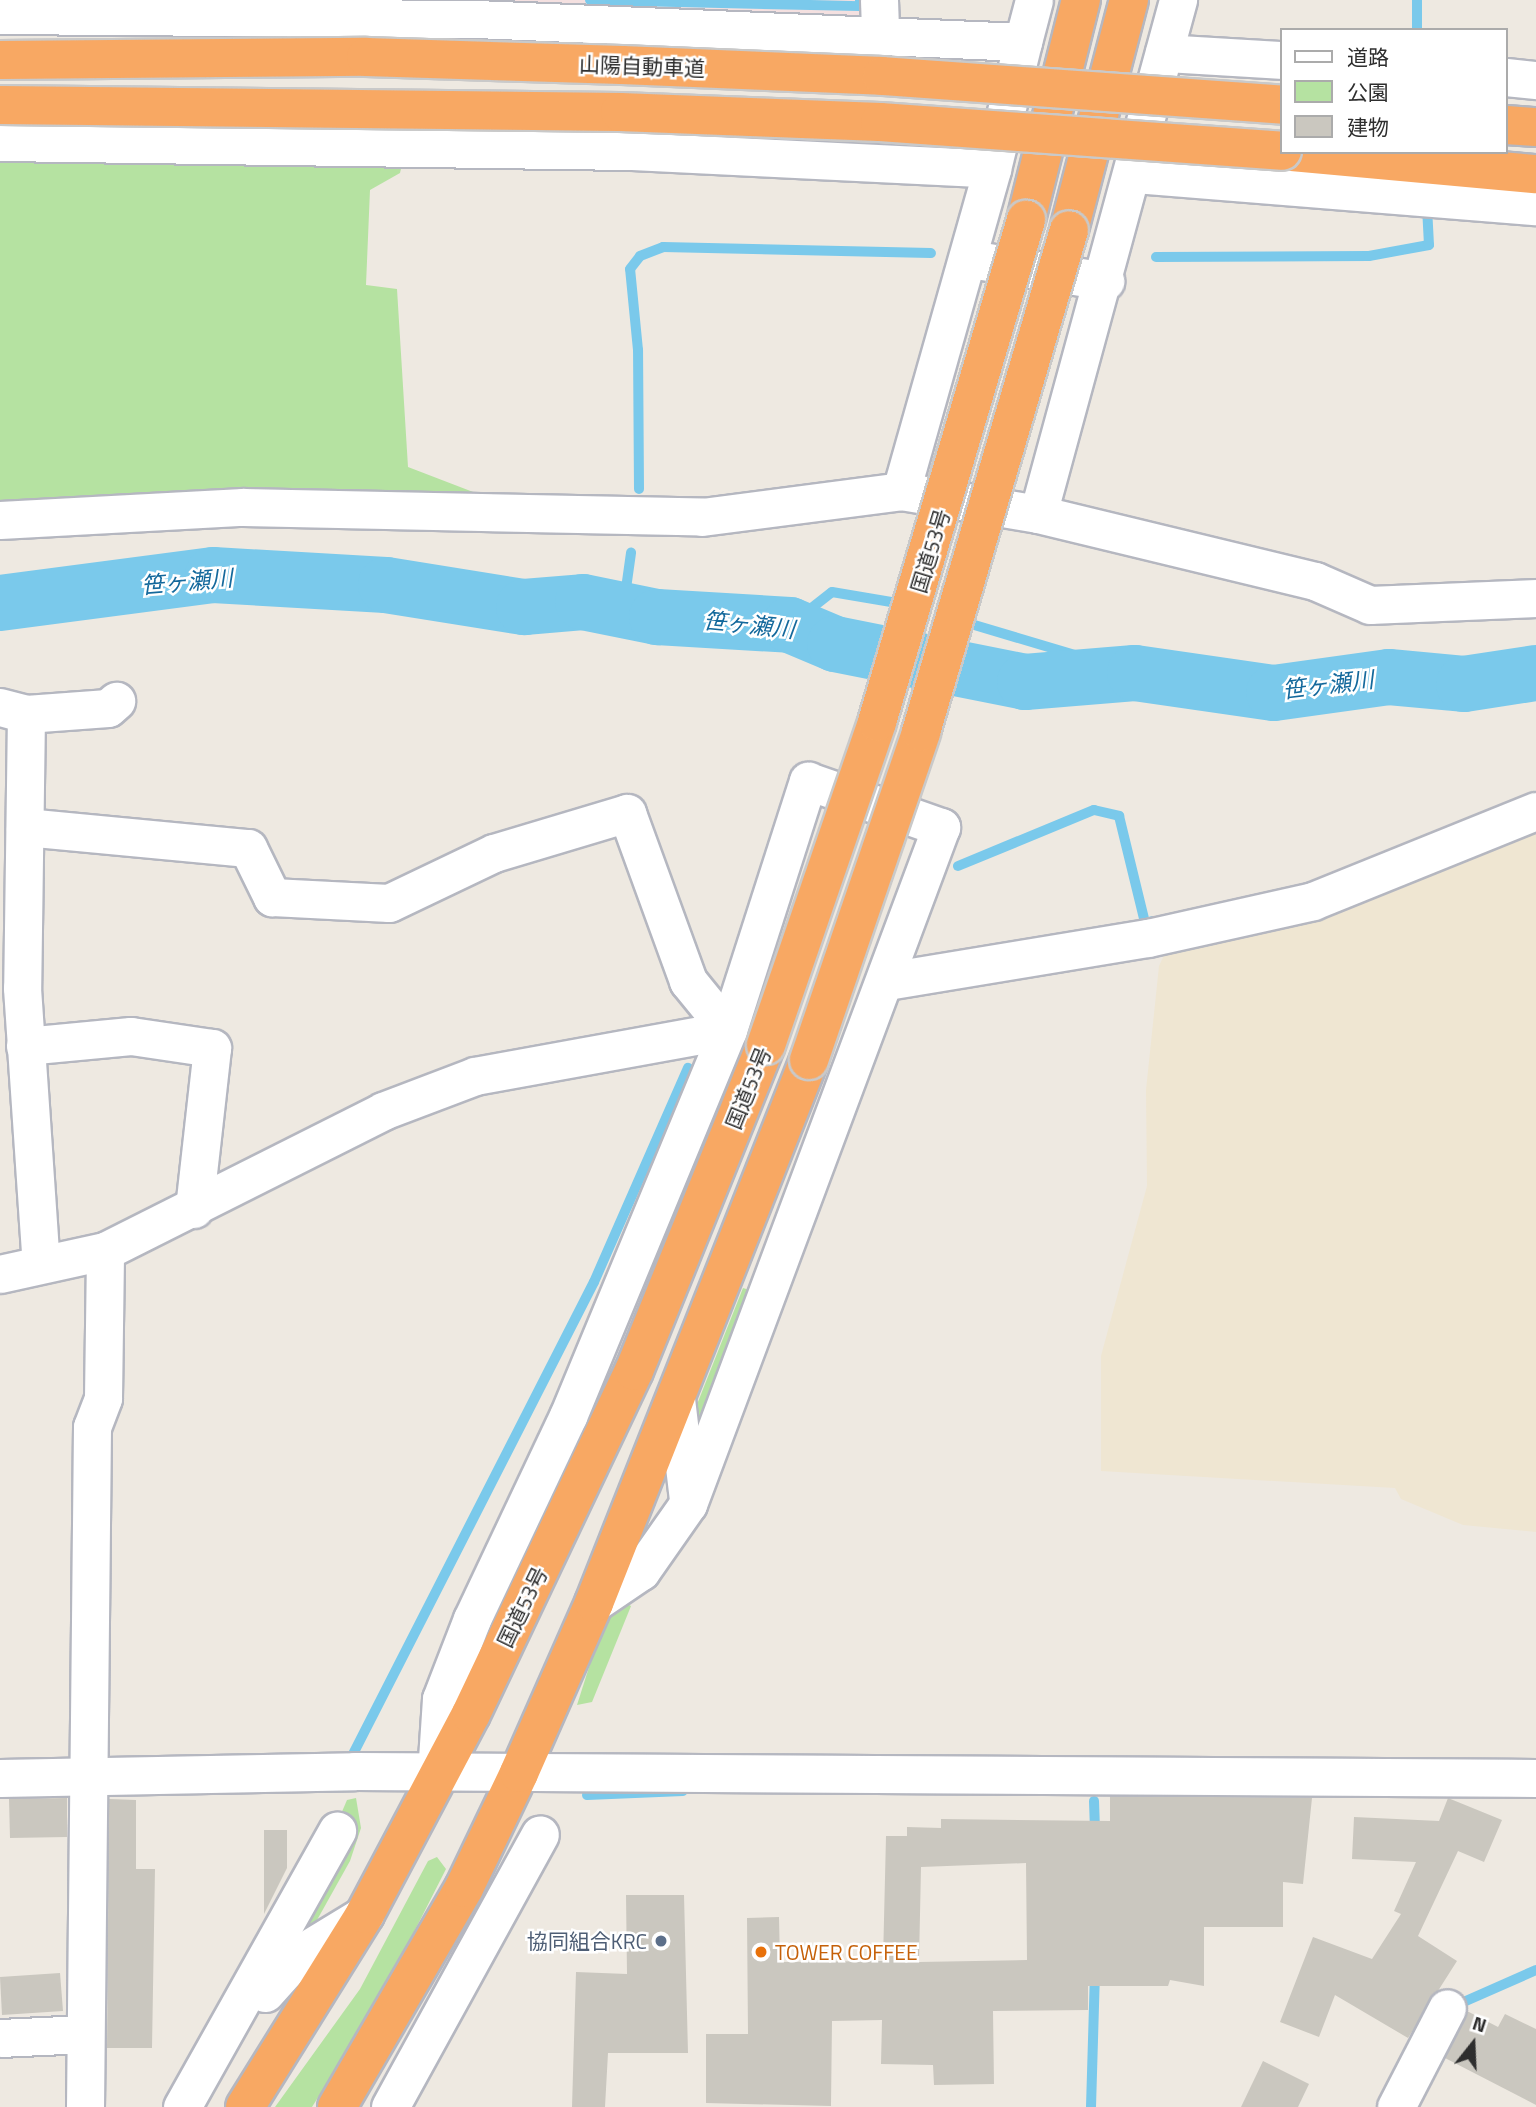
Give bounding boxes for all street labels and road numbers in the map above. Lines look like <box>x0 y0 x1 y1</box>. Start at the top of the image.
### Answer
street label: 山陽自動車道 <box>579 51 705 81</box>
street label: 国道53号 <box>905 506 955 596</box>
street label: 国道53号 <box>720 1043 776 1133</box>
street label: 国道53号 <box>492 1563 552 1651</box>

